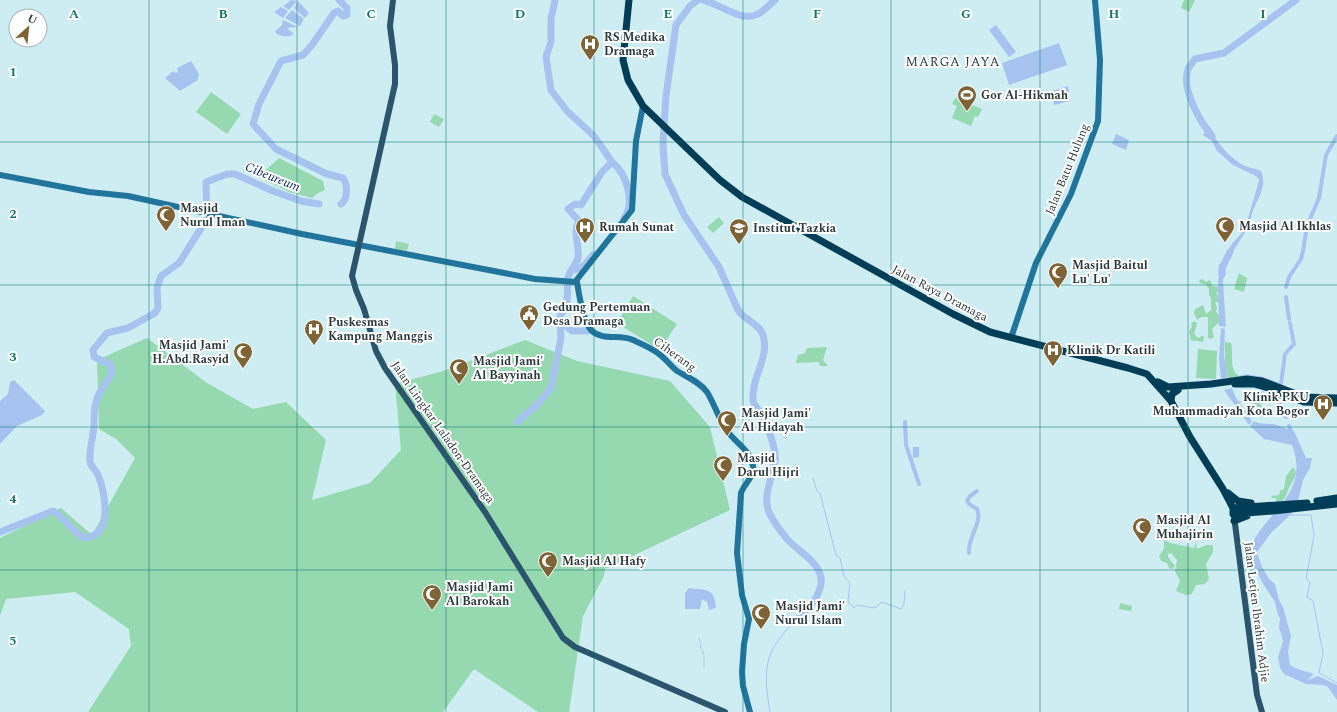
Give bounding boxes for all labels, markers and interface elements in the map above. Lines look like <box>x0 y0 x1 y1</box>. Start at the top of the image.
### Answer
text: A <box>69 4 79 24</box>
text: B <box>218 4 228 24</box>
text: C <box>366 4 376 24</box>
text: D <box>515 4 525 24</box>
text: E <box>664 4 673 24</box>
text: F <box>813 4 821 24</box>
text: G <box>961 4 971 24</box>
text: H <box>1109 4 1120 24</box>
text: I <box>1260 4 1266 24</box>
north arrow <box>8 8 48 48</box>
text: U <box>24 10 40 29</box>
place label: RS Medika Dramaga <box>604 28 666 61</box>
hospital icon: RS Medika Dramaga <box>579 33 601 61</box>
district label: MARGA JAYA <box>906 52 1000 72</box>
text: 1 <box>9 62 17 82</box>
sports icon: Gor Al-Hikmah <box>956 84 978 112</box>
place label: Gor Al-Hikmah <box>981 86 1069 105</box>
street label: Jalan Batu Hulung <box>1040 120 1095 218</box>
water label: Cibeureum <box>242 157 303 197</box>
place label: Masjid Nurul Iman <box>180 199 246 232</box>
text: 2 <box>9 204 17 224</box>
mosque icon: Masjid Nurul Iman <box>155 204 177 232</box>
mosque icon: Masjid Al Ikhlas <box>1214 215 1236 243</box>
hospital icon: Rumah Sunat <box>574 216 596 244</box>
school or university icon: Institut Tazkia <box>728 217 750 245</box>
place label: Masjid Al Ikhlas <box>1239 217 1331 236</box>
place label: Rumah Sunat <box>599 218 675 237</box>
place label: Institut Tazkia <box>753 219 837 238</box>
place label: Masjid Baitul Lu' Lu' <box>1072 256 1148 289</box>
street label: Jalan Raya Dramaga <box>888 260 991 327</box>
mosque icon: Masjid Baitul Lu' Lu' <box>1047 261 1069 289</box>
place label: Gedung Pertemuan Desa Dramaga <box>543 298 651 331</box>
public building icon: Gedung Pertemuan Desa Dramaga <box>518 303 540 331</box>
place label: Puskesmas Kampung Manggis <box>328 313 433 346</box>
hospital icon: Puskesmas Kampung Manggis <box>303 318 325 346</box>
street label: Ciherang <box>649 332 700 377</box>
place label: Masjid Jami' H.Abd.Rasyid <box>152 336 229 369</box>
hospital icon: Klinik Dr Katili <box>1042 339 1064 367</box>
mosque icon: Masjid Jami' H.Abd.Rasyid <box>232 341 254 369</box>
place label: Klinik Dr Katili <box>1067 341 1155 360</box>
text: 3 <box>9 347 17 367</box>
place label: Masjid Jami' Al Bayyinah <box>473 352 543 385</box>
street label: Jalan Lingkar Laladon-Dramaga <box>386 357 499 508</box>
mosque icon: Masjid Jami' Al Bayyinah <box>448 357 470 385</box>
place label: Klinik PKU Muhammadiyah Kota Bogor <box>1153 388 1310 421</box>
hospital icon: Klinik PKU Muhammadiyah Kota Bogor <box>1312 393 1334 421</box>
place label: Masjid Jami' Al Hidayah <box>741 404 811 437</box>
mosque icon: Masjid Jami' Al Hidayah <box>716 409 738 437</box>
place label: Masjid Darul Hijri <box>737 449 799 482</box>
mosque icon: Masjid Darul Hijri <box>712 454 734 482</box>
text: 4 <box>9 489 17 509</box>
place label: Masjid Al Muhajirin <box>1156 511 1214 544</box>
mosque icon: Masjid Al Muhajirin <box>1131 516 1153 544</box>
street label: Jalan Letjen Ibrahim Adjie <box>1238 541 1275 684</box>
mosque icon: Masjid Al Hafy <box>537 550 559 578</box>
place label: Masjid Al Hafy <box>562 552 647 571</box>
place label: Masjid Jami Al Barokah <box>446 578 513 611</box>
mosque icon: Masjid Jami Al Barokah <box>421 583 443 611</box>
place label: Masjid Jami' Nurul Islam <box>775 597 845 630</box>
mosque icon: Masjid Jami' Nurul Islam <box>750 602 772 630</box>
text: 5 <box>9 631 17 651</box>

